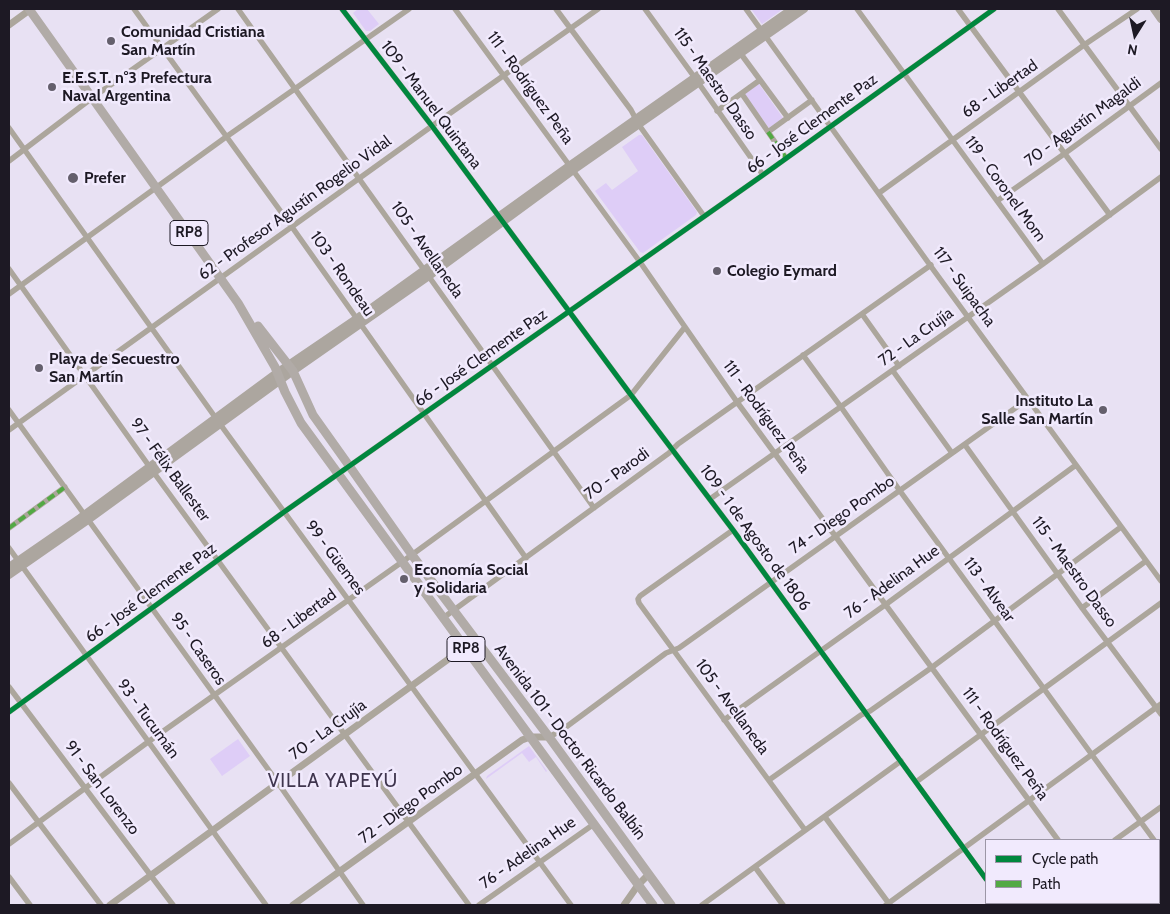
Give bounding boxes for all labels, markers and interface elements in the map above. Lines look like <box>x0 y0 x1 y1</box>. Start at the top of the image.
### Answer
north arrow <box>1110 10 1160 60</box>
place label: Comunidad Cristiana San Martín <box>121 22 265 60</box>
street label: 115 - Maestro Dasso <box>669 24 761 144</box>
street label: 111 - Rodríguez Peña <box>483 28 577 148</box>
marker: Comunidad Cristiana San Martín <box>105 35 117 47</box>
street label: 109 - Manuel Quintana <box>377 37 485 173</box>
text: N <box>1126 40 1139 59</box>
street label: 68 - Libertad <box>958 56 1042 122</box>
place label: E.E.S.T. n°3 Prefectura Naval Argentina <box>62 68 212 106</box>
street label: 66 - José Clemente Paz <box>743 70 881 178</box>
street label: 70 - Agustín Magaldi <box>1021 73 1145 171</box>
marker: E.E.S.T. n°3 Prefectura Naval Argentina <box>46 81 58 93</box>
street label: 62 - Profesor Agustín Rogelio Vidal <box>195 132 395 284</box>
street label: 119 - Coronel Mom <box>960 132 1050 246</box>
place label: Prefer <box>84 168 126 188</box>
marker: Prefer <box>66 171 80 185</box>
street label: 105 - Avellaneda <box>387 198 467 302</box>
road number: RP8 <box>170 220 208 246</box>
street label: 103 - Rondeau <box>306 228 378 320</box>
street label: 117 - Suipacha <box>929 243 999 331</box>
place label: Colegio Eymard <box>727 261 837 281</box>
marker: Colegio Eymard <box>711 265 723 277</box>
street label: 72 - La Crujía <box>875 304 957 370</box>
street label: 66 - José Clemente Paz <box>411 305 551 411</box>
place label: Playa de Secuestro San Martín <box>49 349 180 387</box>
street label: 111 - Rodríguez Peña <box>719 357 813 477</box>
marker: Playa de Secuestro San Martín <box>33 362 45 374</box>
place label: Instituto La Salle San Martín <box>981 391 1093 429</box>
marker: Instituto La Salle San Martín <box>1097 404 1109 416</box>
street label: 97 - Félix Ballester <box>126 414 214 526</box>
street label: 70 - Parodi <box>581 444 653 504</box>
street label: 109 - 1 de Agosto de 1806 <box>696 461 814 615</box>
street label: 74 - Diego Pombo <box>786 472 898 558</box>
street label: 115 - Maestro Dasso <box>1027 513 1121 631</box>
street label: 99 - Güemes <box>301 517 369 599</box>
street label: 66 - José Clemente Paz <box>82 539 220 647</box>
street label: 76 - Adelina Hue <box>841 541 943 623</box>
street label: 113 - Alvear <box>959 554 1019 626</box>
place label: Economía Social y Solidaria <box>414 560 528 598</box>
marker: Economía Social y Solidaria <box>398 573 410 585</box>
street label: 68 - Libertad <box>258 585 340 653</box>
street label: 95 - Caseros <box>166 609 230 689</box>
road number: RP8 <box>447 636 485 662</box>
street label: Avenida 101 - Doctor Ricardo Balbín <box>490 640 650 844</box>
street label: 105 - Avellaneda <box>691 656 773 758</box>
street label: 93 - Tucumán <box>113 676 183 762</box>
street label: 111 - Rodríguez Peña <box>958 684 1052 804</box>
street label: 70 - La Crujía <box>286 696 370 764</box>
street label: 91 - San Lorenzo <box>60 737 144 839</box>
street label: 72 - Diego Pombo <box>355 760 467 848</box>
district label: VILLA YAPEYÚ <box>266 770 400 792</box>
street label: 76 - Adelina Hue <box>476 813 580 893</box>
legend <box>985 839 1160 904</box>
text: Cycle path <box>1032 850 1098 868</box>
text: Path <box>1032 875 1061 893</box>

